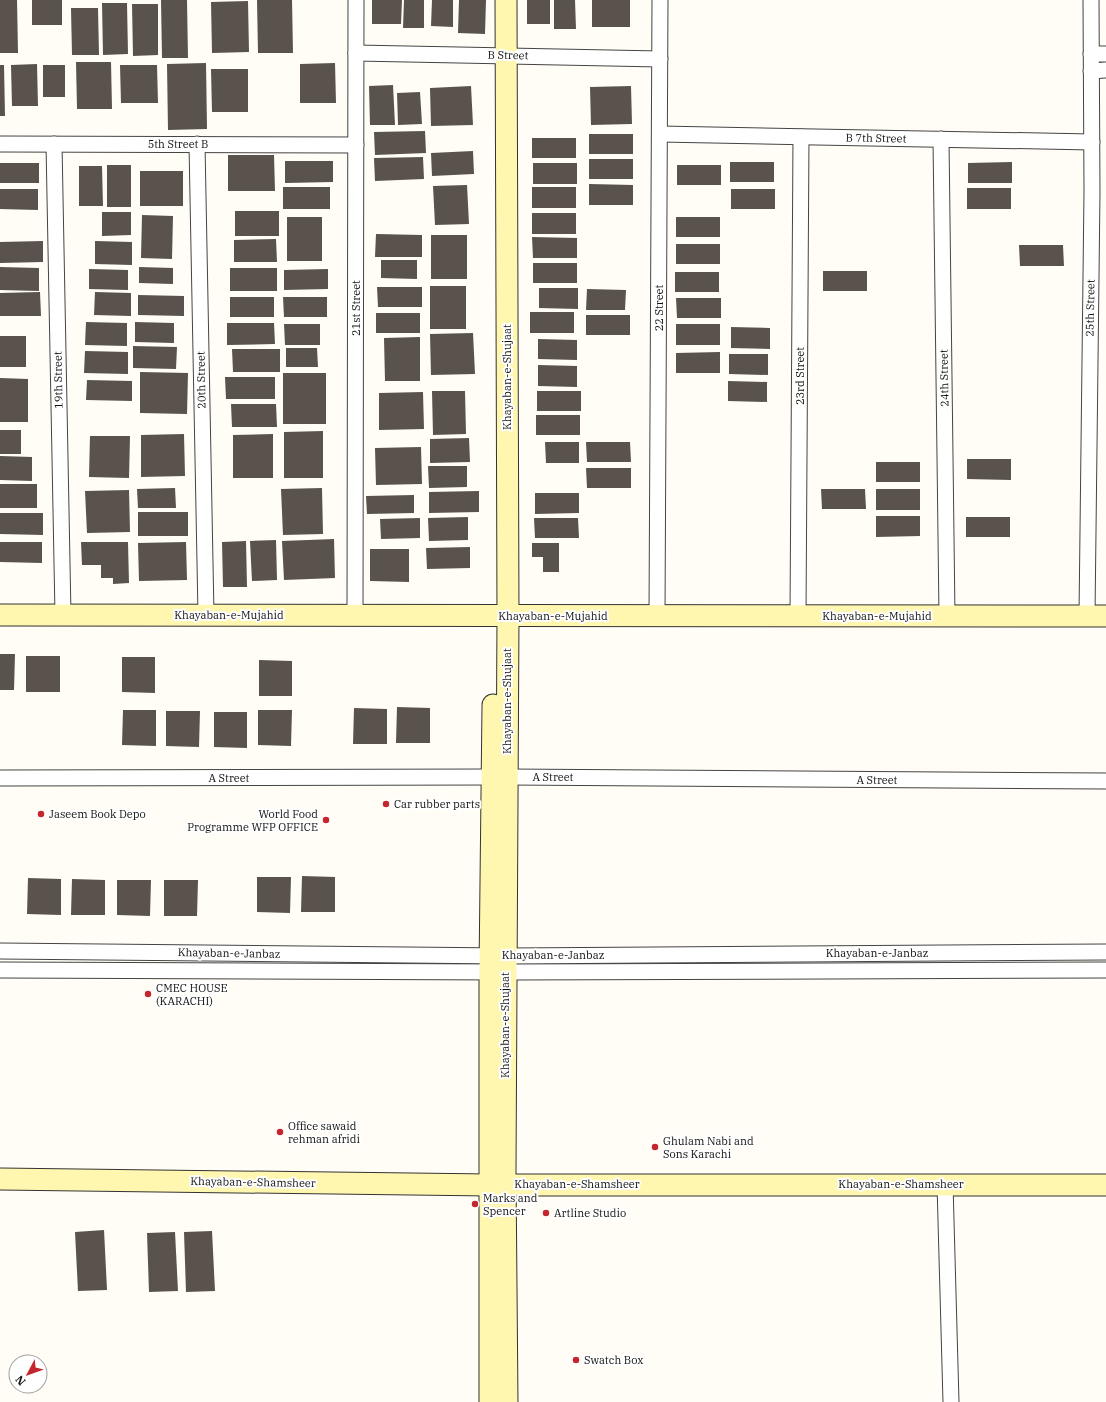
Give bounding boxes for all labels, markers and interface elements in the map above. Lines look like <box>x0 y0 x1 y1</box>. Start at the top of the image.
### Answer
street label: B Street <box>487 48 529 62</box>
street label: B 7th Street <box>846 130 907 146</box>
street label: 5th Street B <box>148 137 208 151</box>
street label: 25th Street <box>1083 279 1098 337</box>
street label: 21st Street <box>349 280 363 336</box>
street label: 22 Street <box>652 285 666 331</box>
street label: Khayaban-e-Shujaat <box>500 324 514 430</box>
street label: 23rd Street <box>793 347 807 405</box>
street label: 24th Street <box>936 349 951 407</box>
street label: 19th Street <box>50 351 65 409</box>
street label: 20th Street <box>193 351 208 409</box>
street label: Khayaban-e-Mujahid <box>174 608 284 622</box>
street label: Khayaban-e-Mujahid <box>498 609 608 623</box>
street label: Khayaban-e-Mujahid <box>822 609 932 623</box>
street label: Khayaban-e-Shujaat <box>500 648 514 754</box>
street label: A Street <box>533 770 574 784</box>
street label: A Street <box>209 771 250 785</box>
street label: A Street <box>857 773 898 787</box>
place label: Car rubber parts <box>394 797 480 811</box>
marker: Car rubber parts <box>381 799 391 809</box>
place label: Jaseem Book Depo <box>49 807 146 821</box>
place label: World Food Programme WFP OFFICE <box>187 807 318 834</box>
marker: Jaseem Book Depo <box>36 809 46 819</box>
marker: World Food Programme WFP OFFICE <box>321 815 331 825</box>
street label: Khayaban-e-Janbaz <box>178 945 281 961</box>
street label: Khayaban-e-Janbaz <box>826 946 929 960</box>
street label: Khayaban-e-Janbaz <box>502 948 605 962</box>
street label: Khayaban-e-Shujaat <box>498 972 512 1078</box>
place label: CMEC HOUSE (KARACHI) <box>156 981 228 1008</box>
marker: CMEC HOUSE (KARACHI) <box>143 989 153 999</box>
place label: Office sawaid rehman afridi <box>288 1119 360 1146</box>
marker: Office sawaid rehman afridi <box>275 1127 285 1137</box>
place label: Ghulam Nabi and Sons Karachi <box>663 1134 754 1161</box>
marker: Ghulam Nabi and Sons Karachi <box>650 1142 660 1152</box>
street label: Khayaban-e-Shamsheer <box>190 1174 316 1190</box>
street label: Khayaban-e-Shamsheer <box>514 1177 640 1191</box>
street label: Khayaban-e-Shamsheer <box>838 1177 964 1191</box>
place label: Marks and Spencer <box>483 1191 538 1218</box>
marker: Marks and Spencer <box>470 1199 480 1209</box>
place label: Artline Studio <box>554 1206 626 1220</box>
marker: Artline Studio <box>541 1208 551 1218</box>
place label: Swatch Box <box>584 1353 643 1367</box>
north arrow <box>8 1354 48 1394</box>
marker: Swatch Box <box>571 1355 581 1365</box>
text: N <box>12 1372 29 1388</box>

